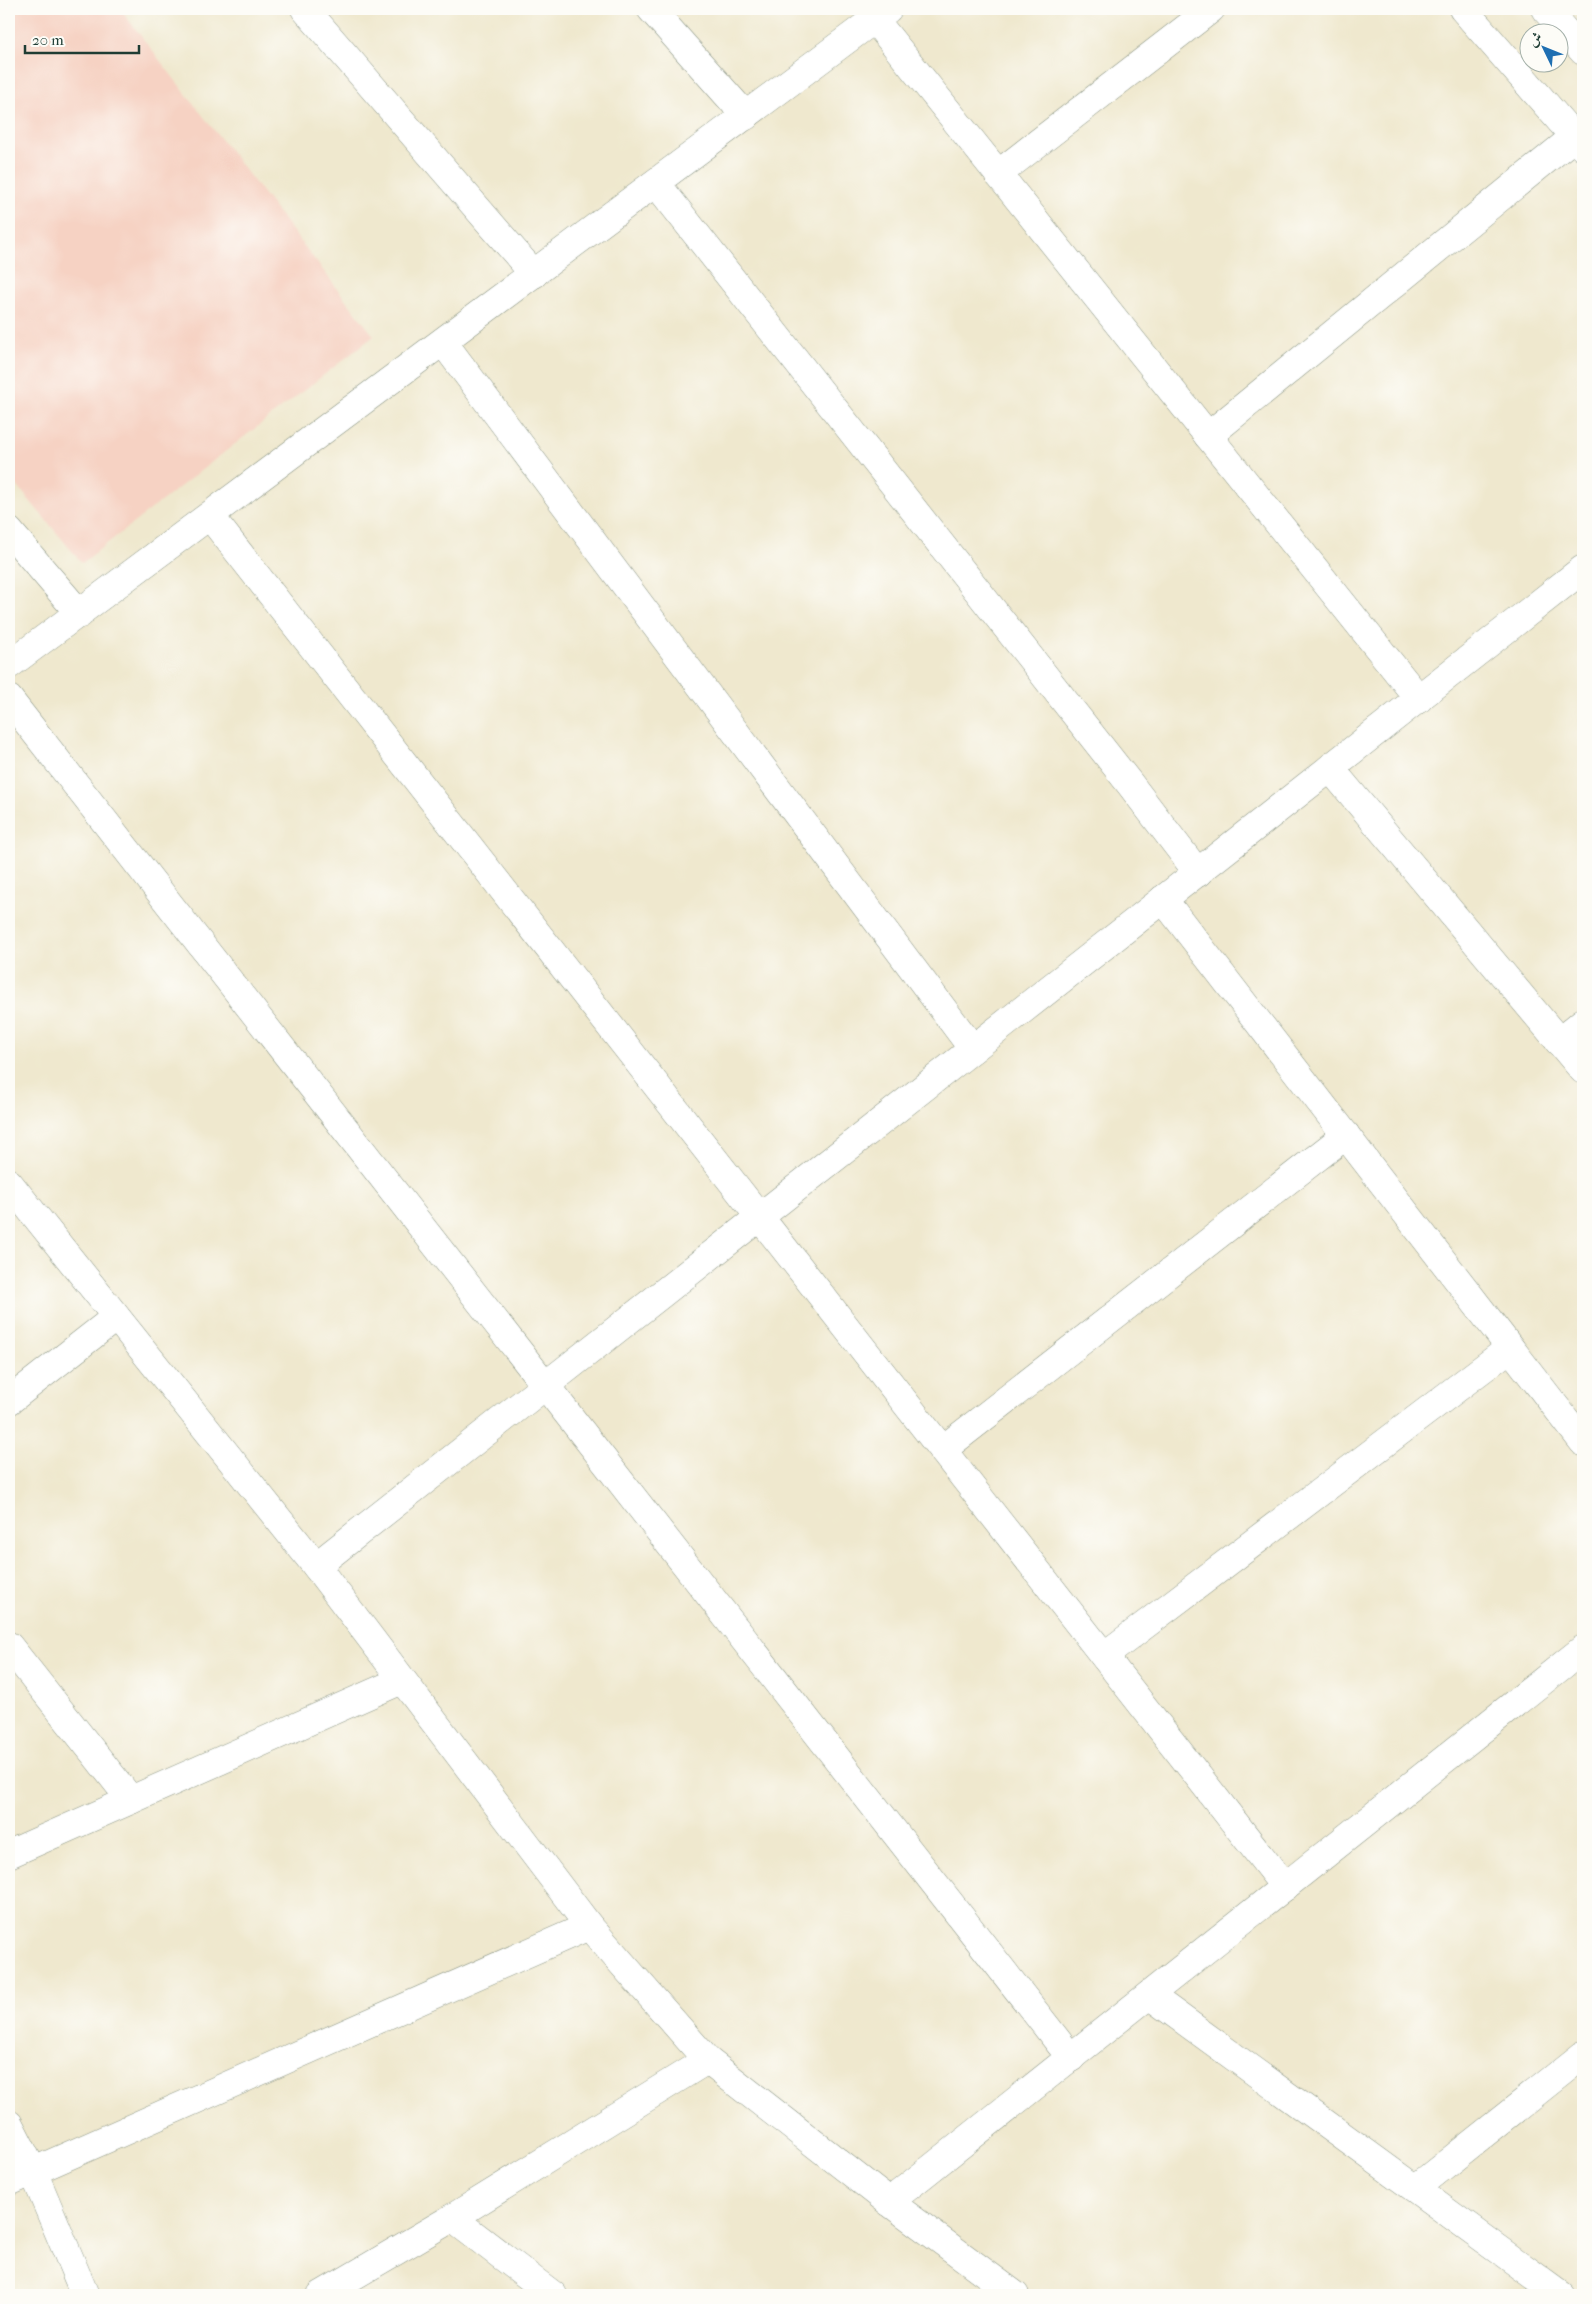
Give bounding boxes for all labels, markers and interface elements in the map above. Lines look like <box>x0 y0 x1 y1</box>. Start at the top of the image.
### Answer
scale bar <box>25 22 139 54</box>
north arrow <box>1520 22 1570 72</box>
text: ش <box>1524 29 1546 50</box>
text: 20 m <box>32 31 64 49</box>

